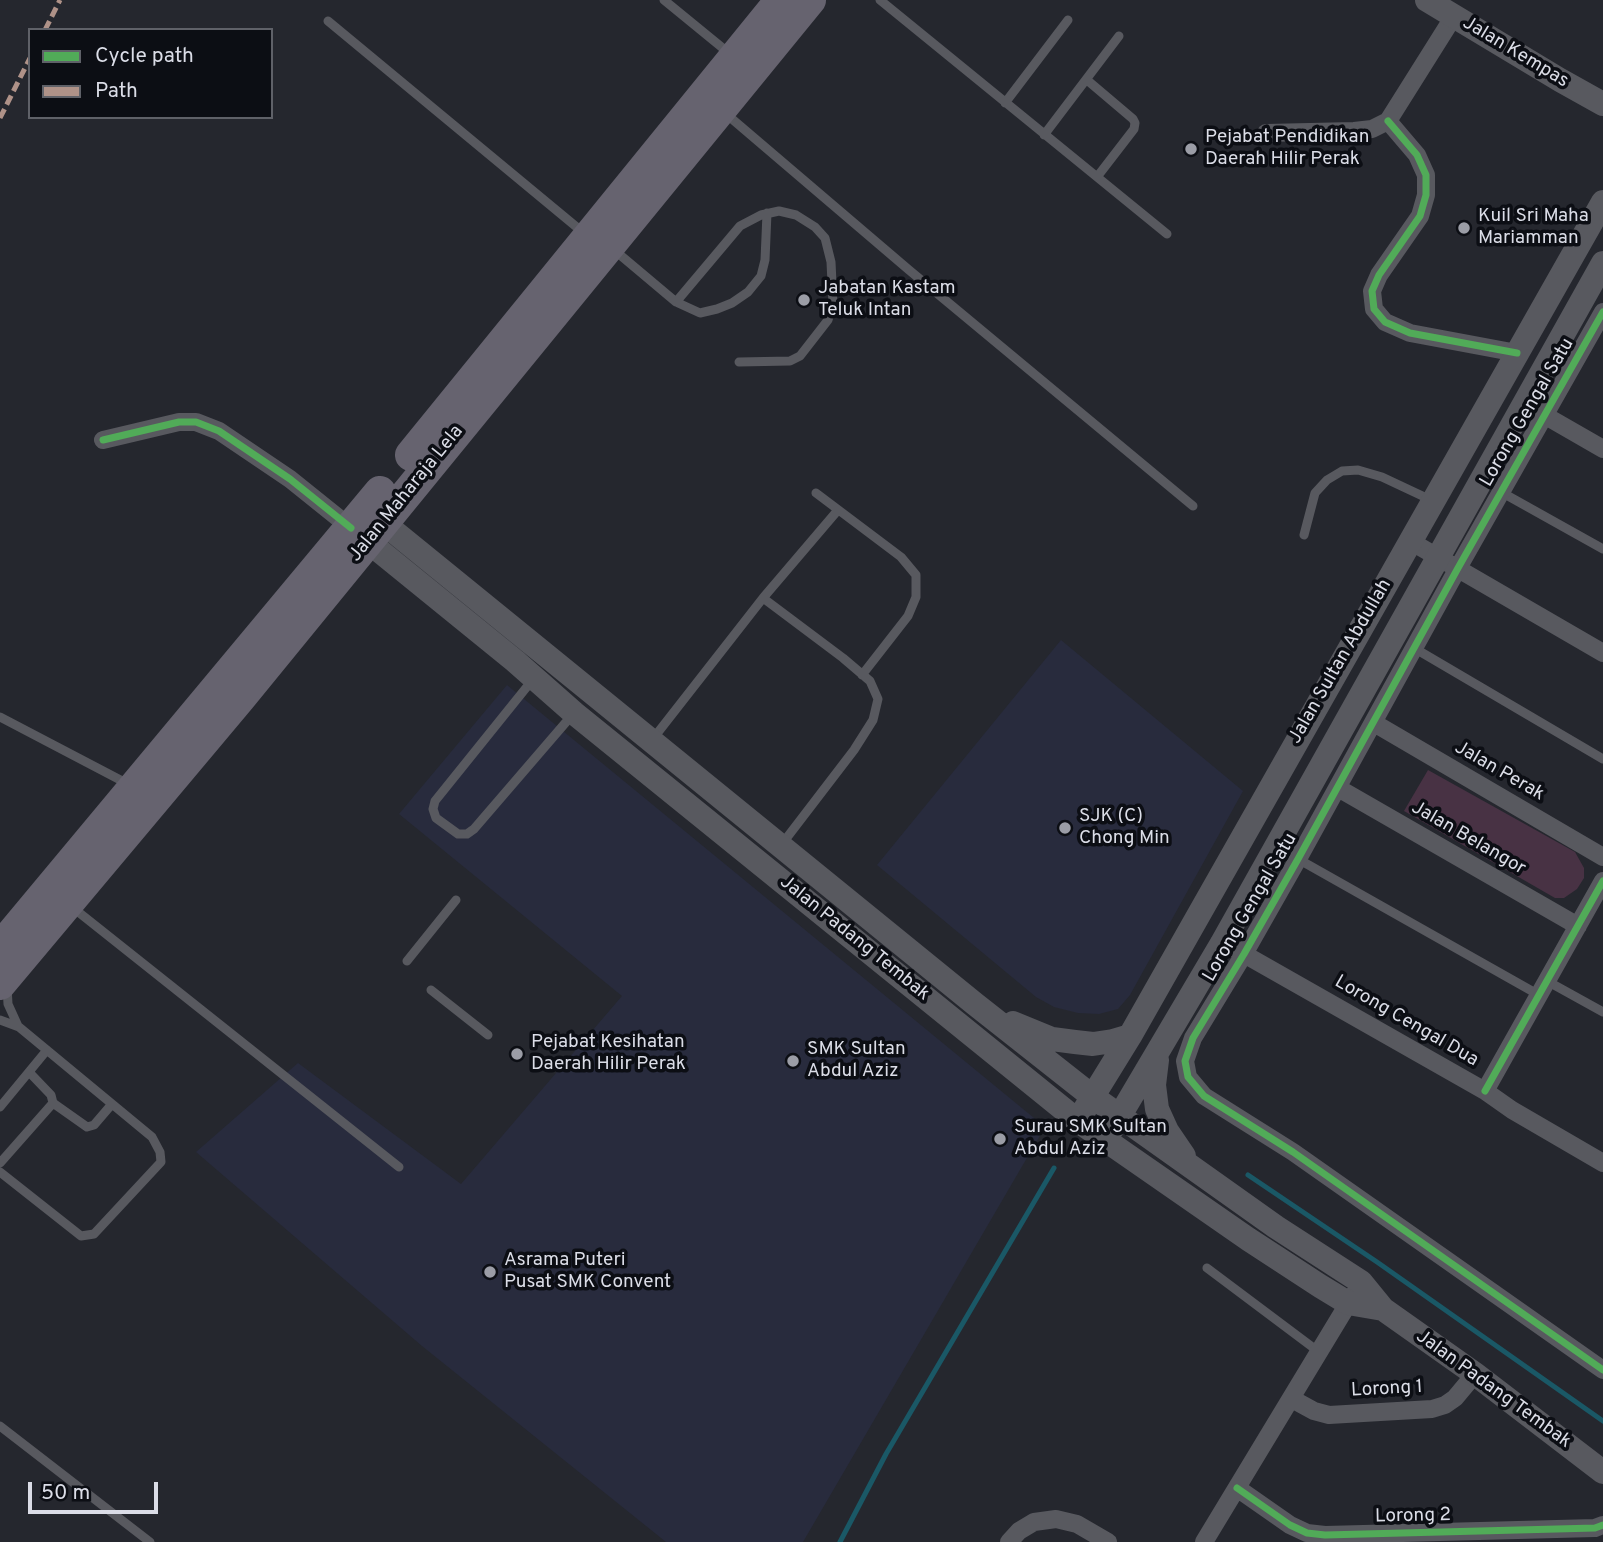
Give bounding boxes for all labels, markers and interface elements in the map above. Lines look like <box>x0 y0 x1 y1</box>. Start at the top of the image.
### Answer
street label: Jalan Kempas <box>1458 12 1572 94</box>
legend <box>28 28 273 119</box>
text: Cycle path <box>95 43 194 70</box>
text: Path <box>95 78 138 105</box>
place label: Pejabat Pendidikan Daerah Hilir Perak <box>1205 127 1369 171</box>
marker: Pejabat Pendidikan Daerah Hilir Perak <box>1183 141 1199 157</box>
place label: Kuil Sri Maha Mariamman <box>1478 206 1589 250</box>
marker: Kuil Sri Maha Mariamman <box>1456 220 1472 236</box>
place label: Jabatan Kastam Teluk Intan <box>818 278 956 322</box>
marker: Jabatan Kastam Teluk Intan <box>796 292 812 308</box>
street label: Lorong Gengal Satu <box>1476 335 1580 491</box>
street label: Jalan Maharaja Lela <box>345 421 469 567</box>
street label: Jalan Sultan Abdullah <box>1285 576 1397 748</box>
street label: Jalan Perak <box>1450 737 1548 807</box>
street label: Jalan Belangor <box>1407 797 1529 881</box>
place label: SJK (C) Chong Min <box>1079 806 1170 850</box>
marker: SJK (C) Chong Min <box>1057 820 1073 836</box>
street label: Lorong Gengal Satu <box>1199 830 1303 986</box>
street label: Jalan Padang Tembak <box>774 871 934 1007</box>
street label: Lorong Cengal Dua <box>1330 971 1482 1073</box>
place label: Pejabat Kesihatan Daerah Hilir Perak <box>531 1032 686 1076</box>
place label: SMK Sultan Abdul Aziz <box>807 1039 906 1083</box>
marker: Pejabat Kesihatan Daerah Hilir Perak <box>509 1046 525 1062</box>
marker: SMK Sultan Abdul Aziz <box>785 1053 801 1069</box>
place label: Surau SMK Sultan Abdul Aziz <box>1014 1117 1167 1161</box>
marker: Surau SMK Sultan Abdul Aziz <box>992 1131 1008 1147</box>
place label: Asrama Puteri Pusat SMK Convent <box>504 1250 671 1294</box>
marker: Asrama Puteri Pusat SMK Convent <box>482 1264 498 1280</box>
street label: Jalan Padang Tembak <box>1411 1326 1575 1454</box>
street label: Lorong 1 <box>1351 1377 1423 1403</box>
scale bar <box>32 1468 161 1512</box>
text: 50 m <box>41 1480 90 1507</box>
street label: Lorong 2 <box>1375 1505 1451 1529</box>

